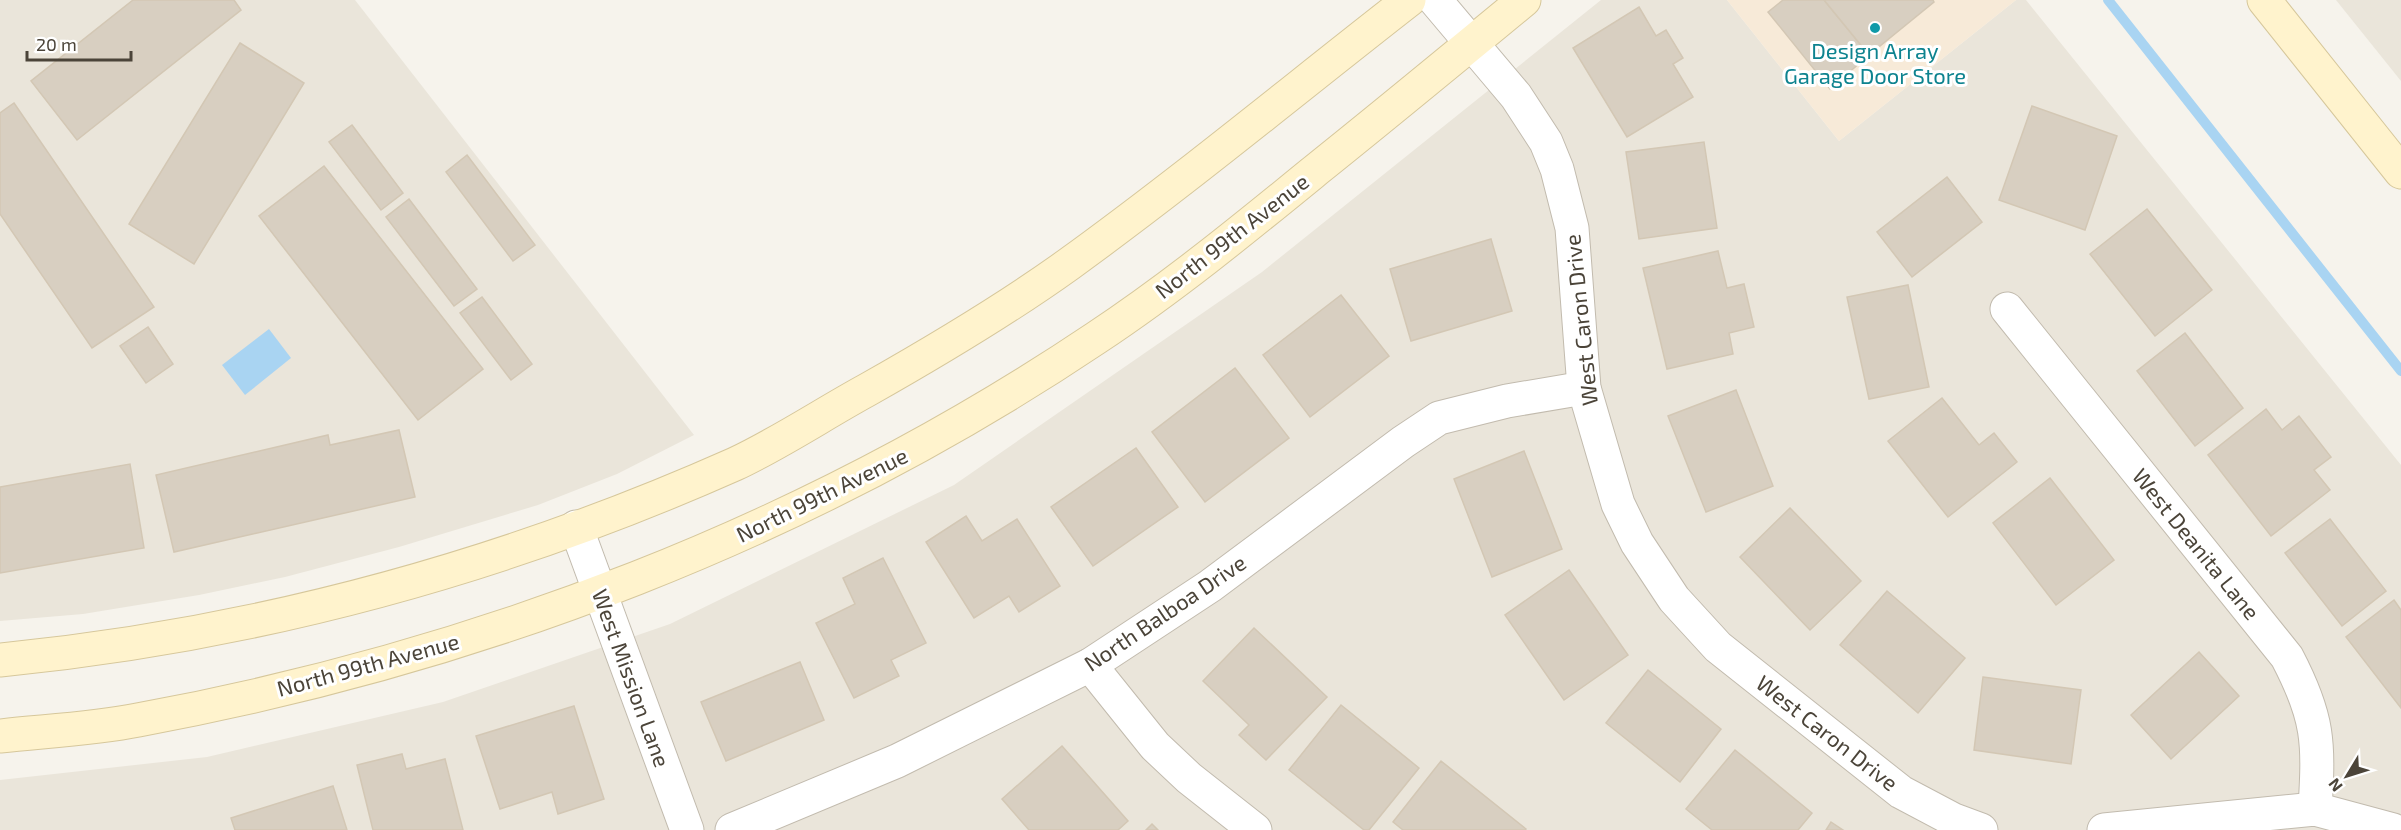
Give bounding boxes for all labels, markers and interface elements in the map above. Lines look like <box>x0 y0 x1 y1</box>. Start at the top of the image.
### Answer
marker: Design Array Garage Door Store <box>1868 21 1882 35</box>
scale bar <box>27 24 130 62</box>
text: 20 m <box>36 33 77 55</box>
place label: Design Array Garage Door Store <box>1784 37 1966 88</box>
street label: North 99th Avenue <box>1150 167 1313 303</box>
street label: West Caron Drive <box>1558 233 1602 407</box>
street label: North 99th Avenue <box>732 441 911 547</box>
street label: West Deanita Lane <box>2128 463 2266 624</box>
street label: North Balboa Drive <box>1079 548 1250 676</box>
street label: West Mission Lane <box>588 585 676 770</box>
street label: North 99th Avenue <box>274 627 462 701</box>
street label: West Caron Drive <box>1752 669 1904 795</box>
north arrow <box>2317 746 2377 806</box>
text: N <box>2324 775 2346 796</box>

